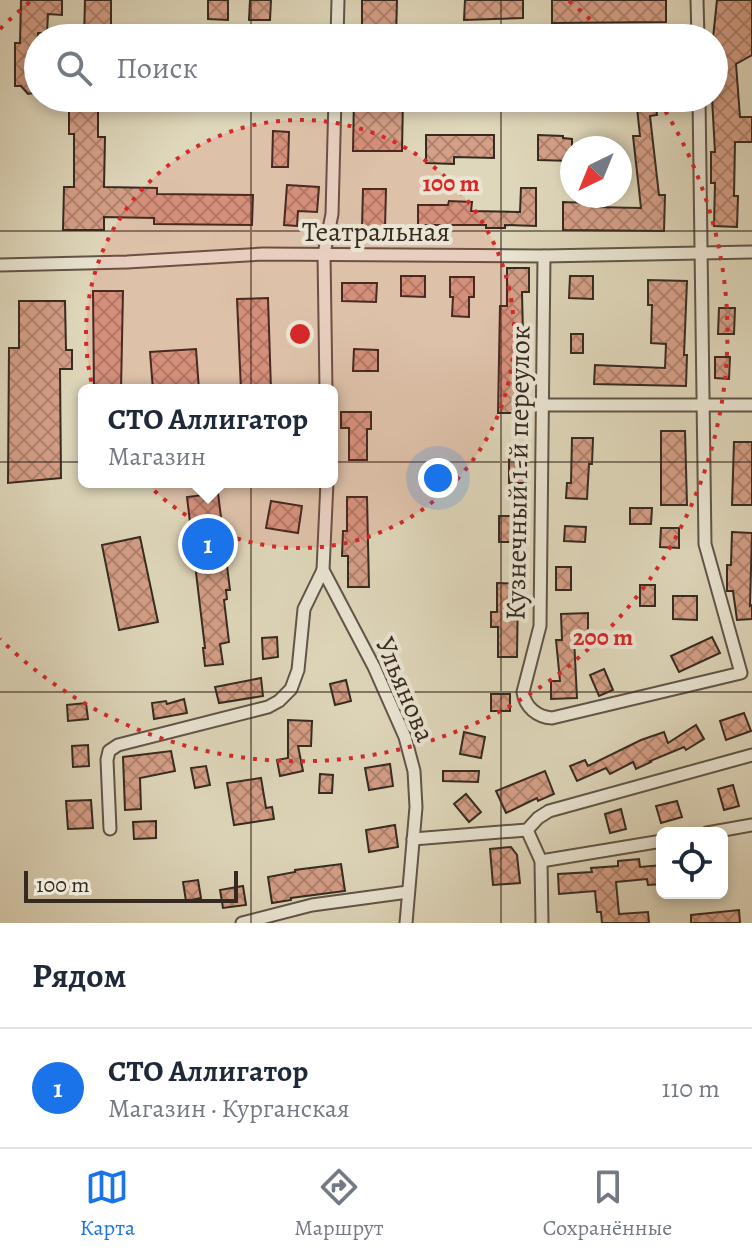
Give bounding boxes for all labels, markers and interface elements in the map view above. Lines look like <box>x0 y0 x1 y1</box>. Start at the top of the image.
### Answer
search box <box>24 24 728 112</box>
icon: search <box>52 46 96 90</box>
text: Поиск <box>116 48 198 88</box>
north arrow <box>560 136 632 208</box>
text: 100 m <box>422 167 480 199</box>
street label: Театральная <box>302 213 450 251</box>
centre of rings <box>286 320 314 348</box>
street label: Кузнечный 1-й переулок <box>496 325 540 621</box>
popup <box>78 384 338 488</box>
text: СТО Аллигатор <box>108 399 308 439</box>
text: Магазин <box>108 439 206 474</box>
your location <box>418 458 458 498</box>
pin: 1 <box>182 514 234 574</box>
text: 200 m <box>573 621 633 653</box>
street label: Ульянова <box>366 631 444 748</box>
map controls <box>656 827 728 899</box>
button: locate <box>656 827 728 899</box>
scale bar <box>24 867 238 903</box>
text: 100 m <box>36 870 90 900</box>
text: Рядом <box>32 952 126 999</box>
text: СТО Аллигатор <box>108 1051 308 1091</box>
text: 1 <box>53 1071 63 1106</box>
text: 110 m <box>662 1071 720 1106</box>
text: Магазин · Курганская <box>108 1091 350 1126</box>
tab: Карта <box>80 1165 135 1243</box>
tab: Маршрут <box>294 1165 383 1243</box>
tab: Сохранённые <box>543 1165 672 1243</box>

